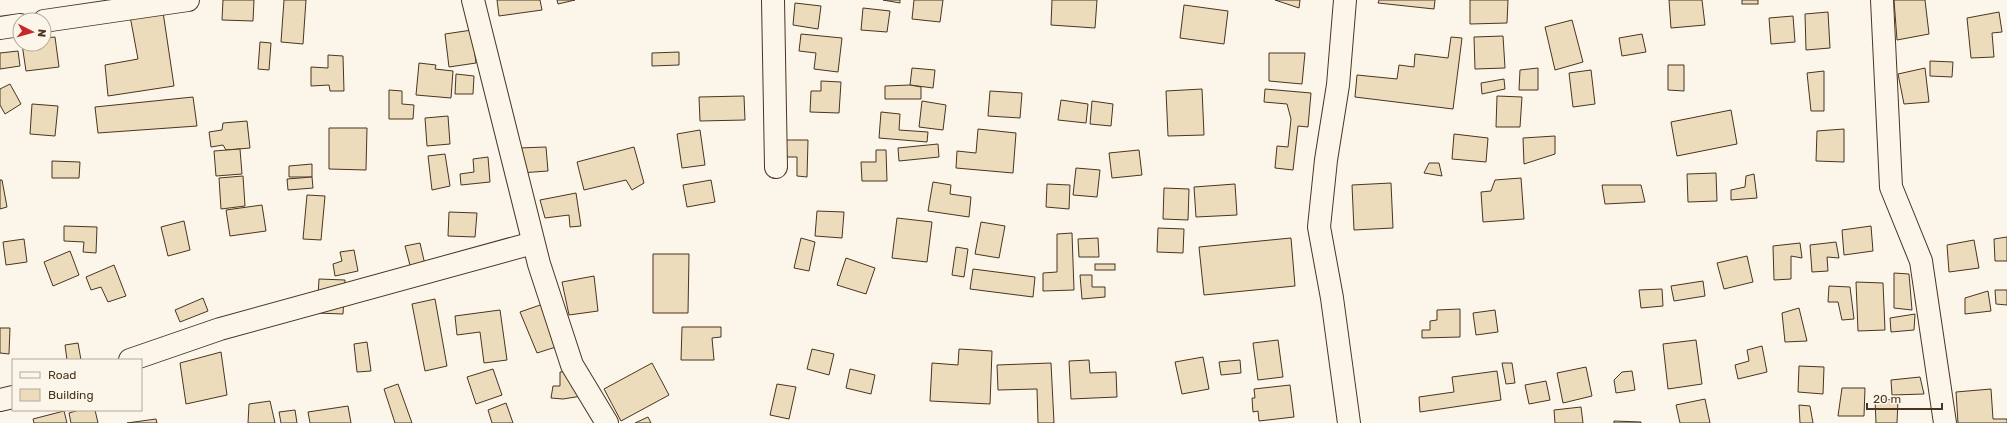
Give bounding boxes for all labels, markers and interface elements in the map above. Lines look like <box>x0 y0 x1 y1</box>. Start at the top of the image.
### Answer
north arrow <box>12 12 52 52</box>
text: N <box>35 28 48 38</box>
legend <box>12 359 142 411</box>
text: Road <box>48 368 76 382</box>
scale bar <box>1867 385 1942 411</box>
text: Building <box>48 388 94 402</box>
text: 20 m <box>1873 392 1901 406</box>

